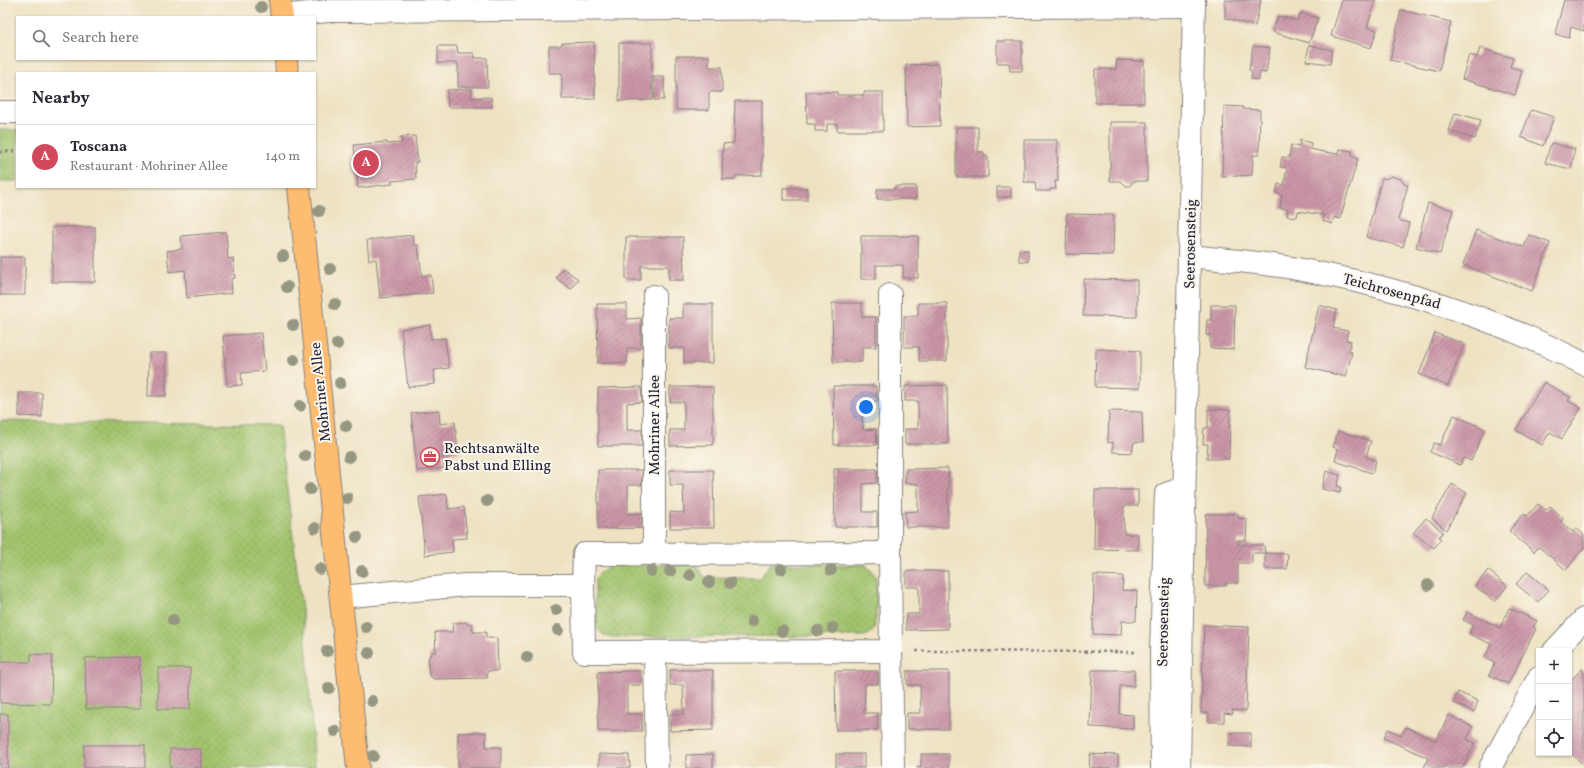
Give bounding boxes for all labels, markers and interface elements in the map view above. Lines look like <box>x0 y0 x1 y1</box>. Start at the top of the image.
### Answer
search box <box>16 16 316 60</box>
icon: search <box>30 27 52 49</box>
text: Search here <box>62 28 139 49</box>
text: Nearby <box>32 87 90 110</box>
text: Toscana <box>70 137 127 158</box>
text: A <box>40 148 50 166</box>
text: 140 m <box>266 148 300 166</box>
pin: A <box>353 148 379 178</box>
text: Restaurant · Mohriner Allee <box>70 158 228 176</box>
street label: Seerosensteig <box>1180 198 1203 289</box>
street label: Teichrosenpfad <box>1340 269 1443 316</box>
street label: Mohriner Allee <box>306 341 337 443</box>
street label: Mohriner Allee <box>645 375 666 475</box>
your location <box>856 397 876 417</box>
place label: Rechtsanwälte Pabst und Elling <box>444 439 551 477</box>
office icon: Rechtsanwälte Pabst und Elling <box>419 446 441 468</box>
street label: Seerosensteig <box>1153 576 1176 667</box>
map controls <box>1536 648 1572 756</box>
button: + <box>1536 648 1572 684</box>
button: − <box>1536 684 1572 720</box>
button: locate <box>1536 720 1572 756</box>

